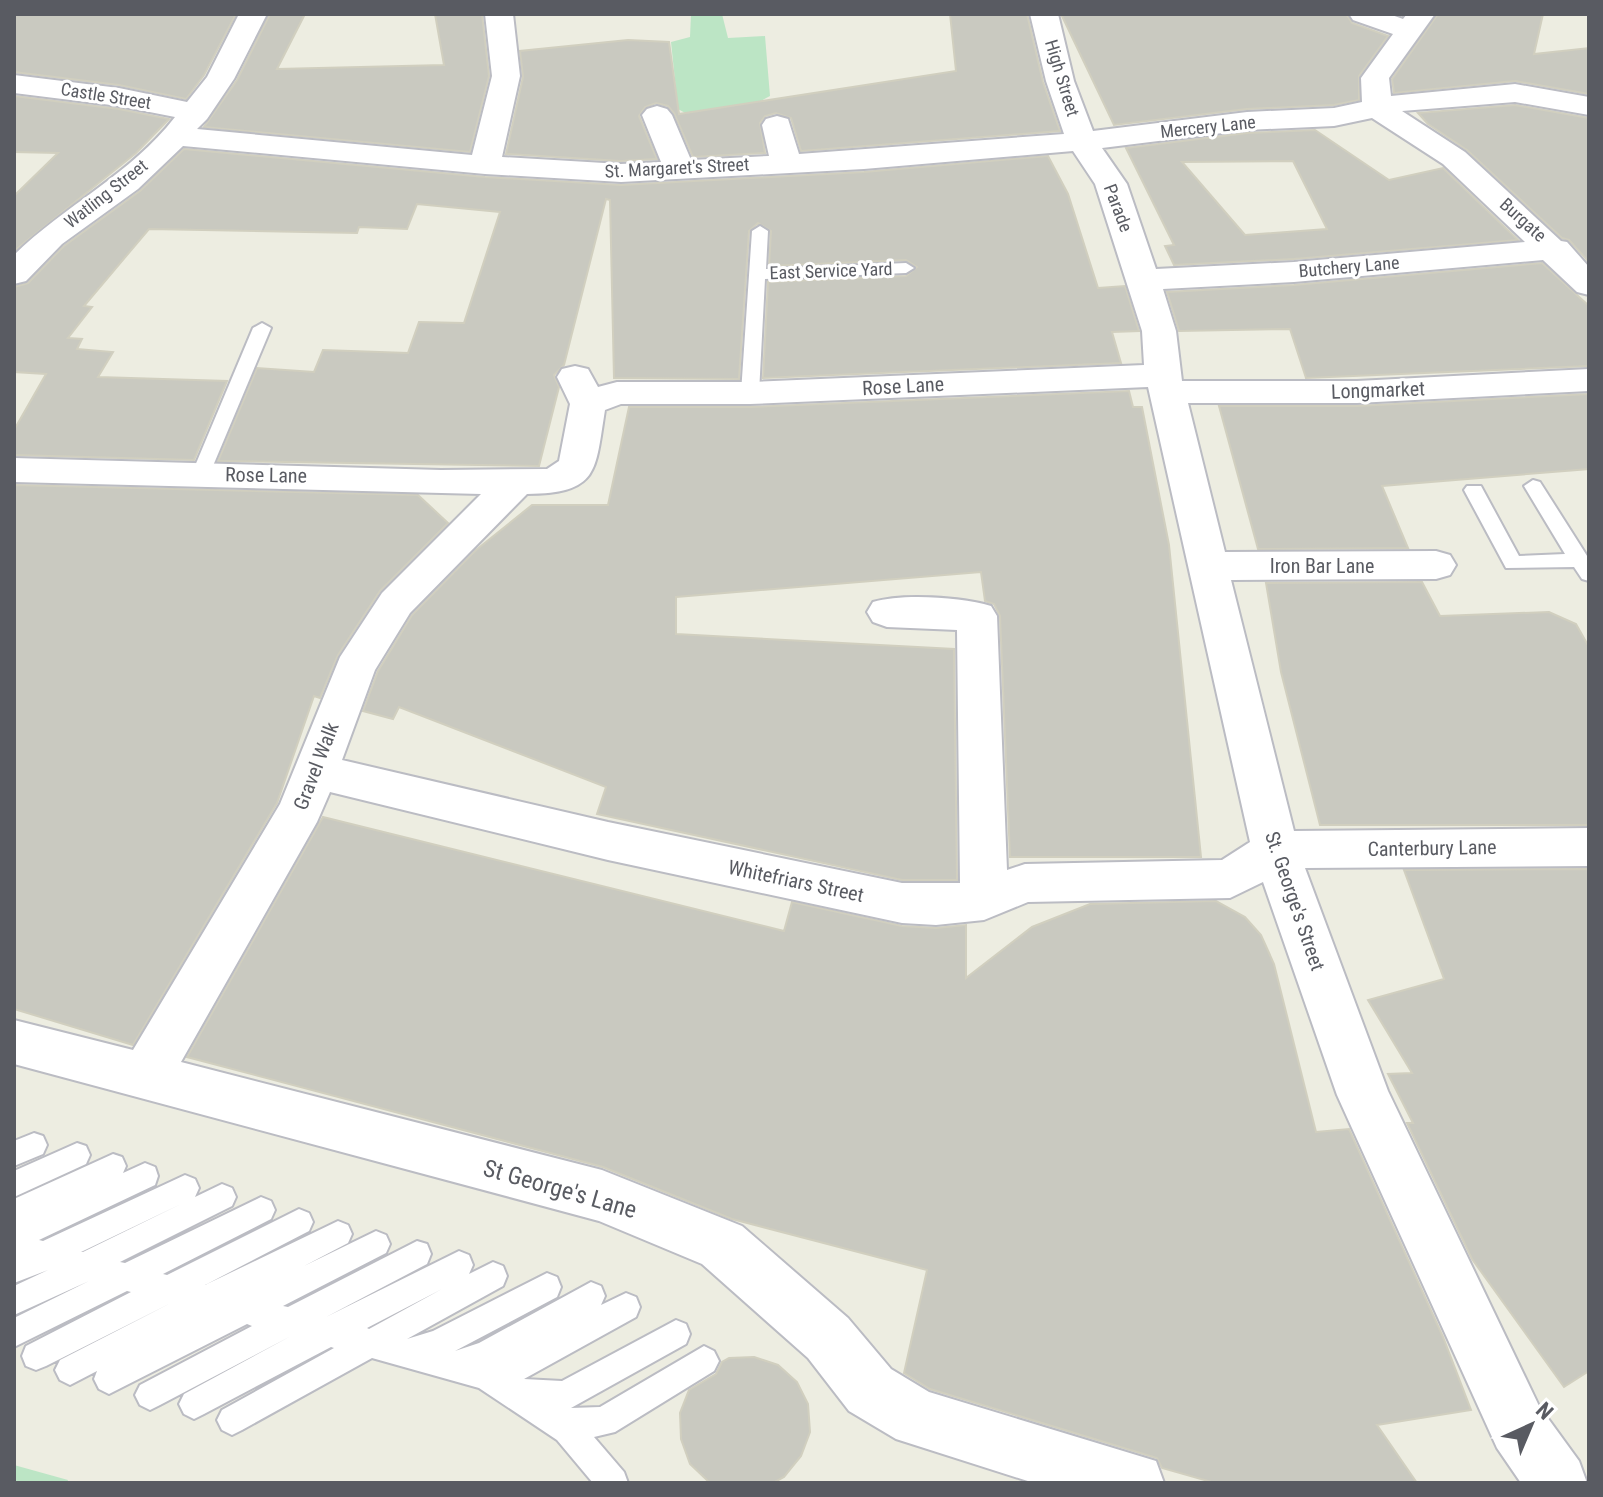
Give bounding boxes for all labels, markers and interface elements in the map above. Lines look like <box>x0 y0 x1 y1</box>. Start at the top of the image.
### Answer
street label: High Street <box>1041 37 1084 119</box>
street label: Castle Street <box>59 78 153 113</box>
street label: Mercery Lane <box>1159 111 1257 142</box>
street label: St. Margaret's Street <box>604 153 750 182</box>
street label: Watling Street <box>60 155 151 233</box>
street label: Parade <box>1100 181 1137 235</box>
street label: Burgate <box>1496 193 1551 246</box>
street label: Butchery Lane <box>1298 252 1400 281</box>
street label: East Service Yard <box>769 258 893 283</box>
street label: Rose Lane <box>861 372 945 400</box>
street label: Longmarket <box>1331 376 1425 404</box>
street label: Rose Lane <box>225 462 307 488</box>
street label: Iron Bar Lane <box>1270 554 1374 578</box>
street label: Gravel Walk <box>288 719 344 813</box>
street label: St. George's Street <box>1260 828 1330 974</box>
street label: Canterbury Lane <box>1367 835 1497 861</box>
street label: Whitefriars Street <box>726 855 866 907</box>
street label: St George's Lane <box>480 1154 640 1224</box>
north arrow <box>1491 1385 1571 1465</box>
text: N <box>1531 1397 1558 1425</box>

